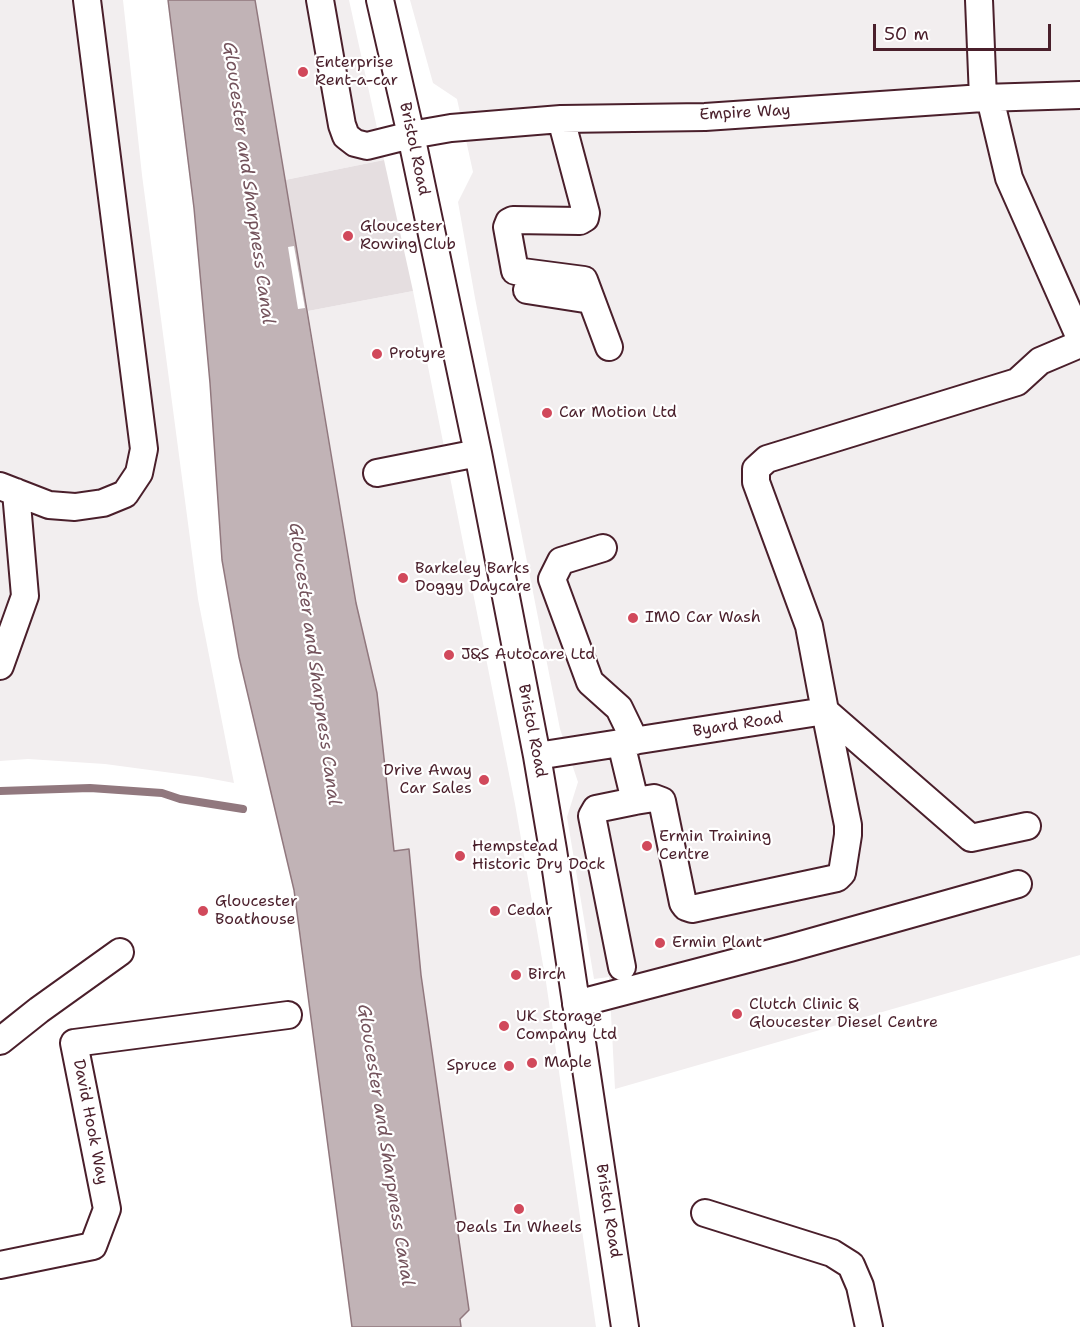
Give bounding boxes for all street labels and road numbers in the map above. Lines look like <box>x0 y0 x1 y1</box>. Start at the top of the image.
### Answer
street label: Bristol Road <box>395 101 433 197</box>
street label: Empire Way <box>699 101 791 125</box>
street label: Bristol Road <box>514 683 550 779</box>
street label: Byard Road <box>692 708 784 742</box>
street label: David Hook Way <box>68 1058 112 1186</box>
street label: Bristol Road <box>591 1163 625 1259</box>

